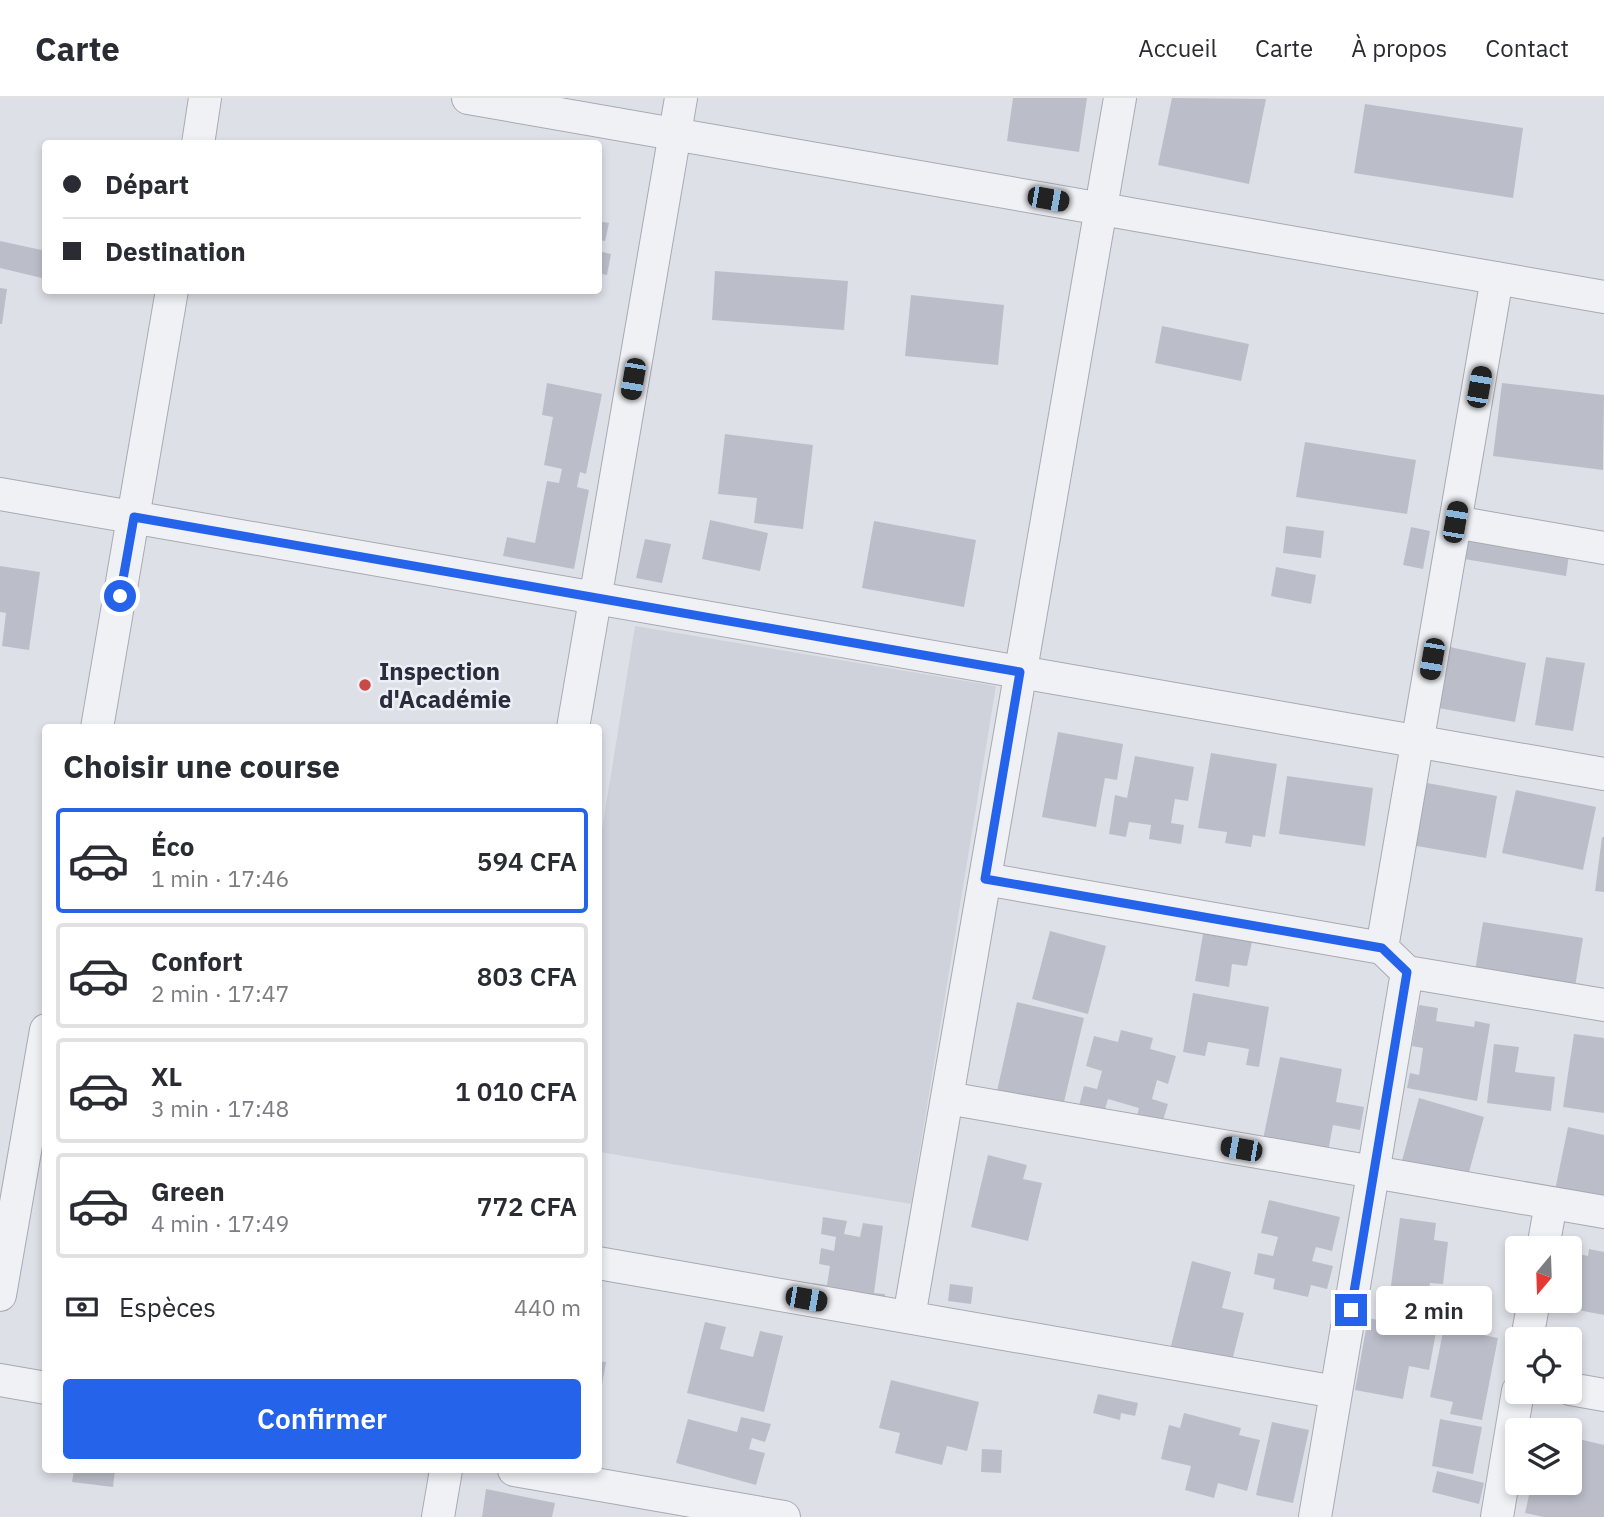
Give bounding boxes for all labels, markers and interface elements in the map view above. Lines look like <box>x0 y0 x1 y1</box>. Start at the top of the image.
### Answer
text: Carte <box>35 27 120 70</box>
text: Accueil <box>1138 32 1217 64</box>
text: Carte <box>1255 32 1313 64</box>
text: À propos <box>1351 32 1447 64</box>
text: Contact <box>1485 32 1569 64</box>
text: Départ <box>105 167 189 201</box>
car <box>1026 185 1071 213</box>
text: Destination <box>105 234 246 268</box>
car <box>620 356 647 402</box>
car <box>1466 364 1493 410</box>
car <box>1442 499 1469 545</box>
route start <box>104 580 136 612</box>
car <box>1419 636 1446 682</box>
place label: Inspection d'Académie <box>379 655 511 715</box>
marker: Inspection d'Académie <box>357 677 373 693</box>
text: Choisir une course <box>63 745 340 787</box>
icon: car <box>67 829 130 892</box>
text: Éco <box>151 829 195 863</box>
text: 594 CFA <box>477 844 577 878</box>
text: 1 min · 17:46 <box>151 863 289 893</box>
icon: car <box>67 944 130 1007</box>
text: Confort <box>151 944 243 978</box>
text: 803 CFA <box>477 959 577 993</box>
text: 2 min · 17:47 <box>151 978 289 1008</box>
icon: car <box>67 1059 130 1122</box>
text: XL <box>151 1059 182 1093</box>
text: 1 010 CFA <box>455 1074 577 1108</box>
text: 3 min · 17:48 <box>151 1093 289 1123</box>
car <box>1219 1135 1264 1163</box>
icon: car <box>67 1174 130 1237</box>
text: Green <box>151 1174 225 1208</box>
text: 772 CFA <box>477 1189 577 1223</box>
text: 4 min · 17:49 <box>151 1208 289 1238</box>
north arrow <box>1505 1236 1582 1312</box>
map controls <box>1505 1236 1582 1495</box>
car <box>784 1285 829 1313</box>
callout: 2 min <box>1376 1286 1491 1334</box>
icon: cash <box>63 1288 101 1326</box>
text: Espèces <box>119 1290 216 1324</box>
text: 440 m <box>514 1292 581 1322</box>
route end <box>1335 1294 1367 1326</box>
text: 2 min <box>1404 1295 1464 1325</box>
button: locate <box>1505 1327 1582 1404</box>
button: Confirmer <box>63 1379 581 1459</box>
button: layers <box>1505 1418 1582 1495</box>

